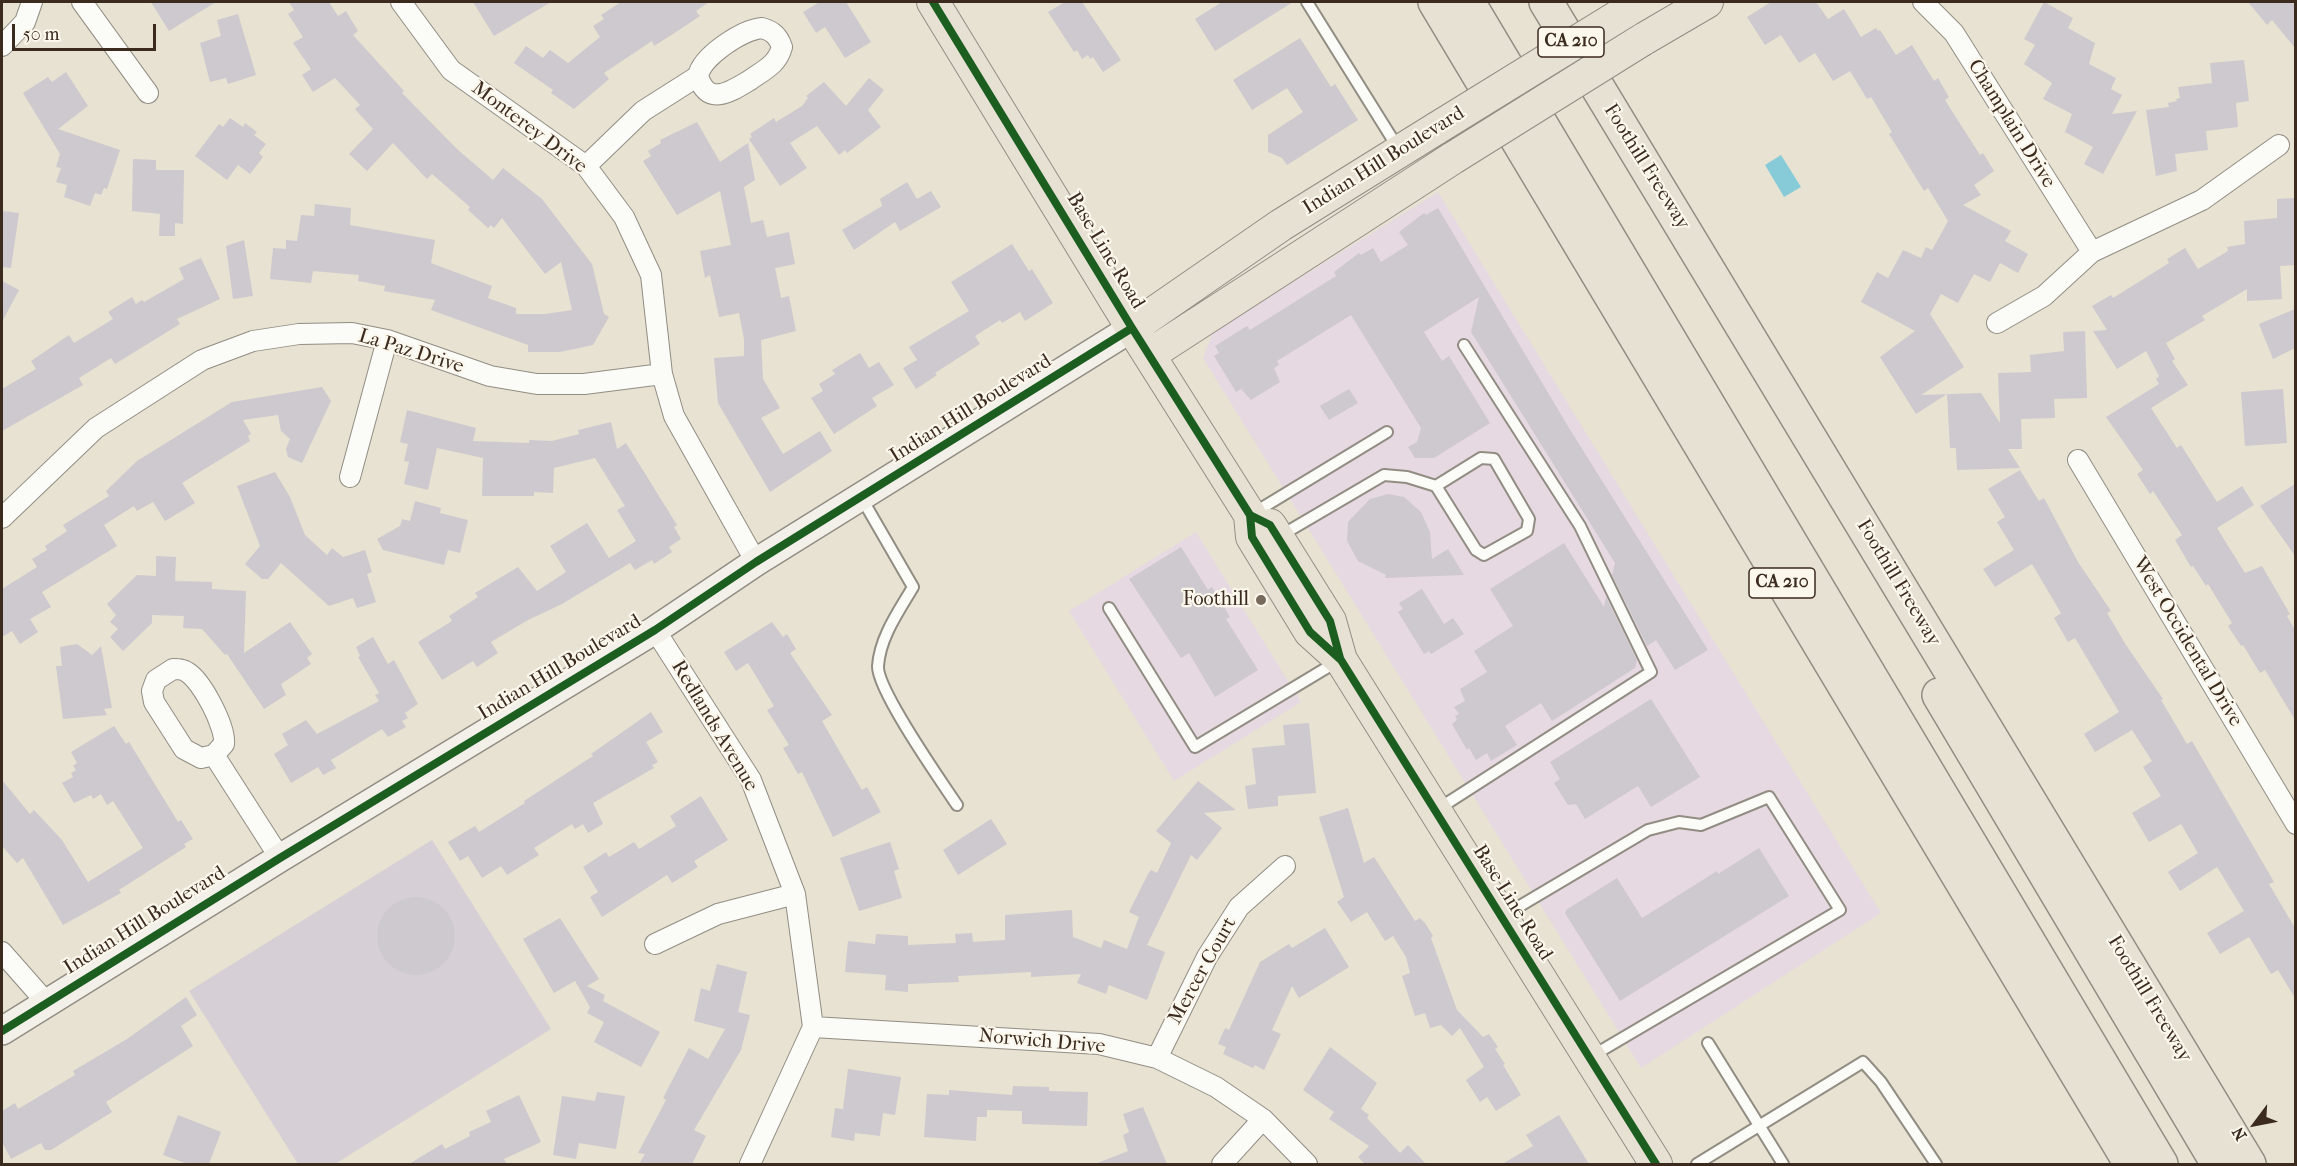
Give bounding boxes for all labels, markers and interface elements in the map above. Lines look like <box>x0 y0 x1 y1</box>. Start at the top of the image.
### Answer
scale bar <box>15 12 159 50</box>
text: 50 m <box>23 24 59 45</box>
road number: CA 210 <box>1538 27 1604 57</box>
street label: Champlain Drive <box>1962 55 2060 193</box>
street label: Monterey Drive <box>467 77 591 179</box>
street label: Foothill Freeway <box>1598 100 1694 234</box>
street label: Indian Hill Boulevard <box>1299 102 1469 220</box>
street label: Base Line Road <box>1061 188 1149 314</box>
street label: La Paz Drive <box>355 325 467 379</box>
street label: Indian Hill Boulevard <box>886 350 1056 468</box>
street label: Foothill Freeway <box>1851 515 1945 651</box>
street label: West Occidental Drive <box>2127 553 2247 731</box>
road number: CA 210 <box>1749 568 1815 598</box>
place label: Foothill <box>1183 588 1249 612</box>
marker: Foothill <box>1254 593 1268 607</box>
street label: Indian Hill Boulevard <box>474 610 646 726</box>
street label: Redlands Avenue <box>665 656 763 796</box>
street label: Base Line Road <box>1467 841 1557 965</box>
street label: Indian Hill Boulevard <box>60 862 230 980</box>
street label: Mercer Court <box>1164 913 1242 1029</box>
street label: Foothill Freeway <box>2102 931 2196 1067</box>
street label: Norwich Drive <box>978 1025 1106 1059</box>
north arrow <box>2225 1094 2285 1154</box>
text: N <box>2228 1124 2251 1144</box>

